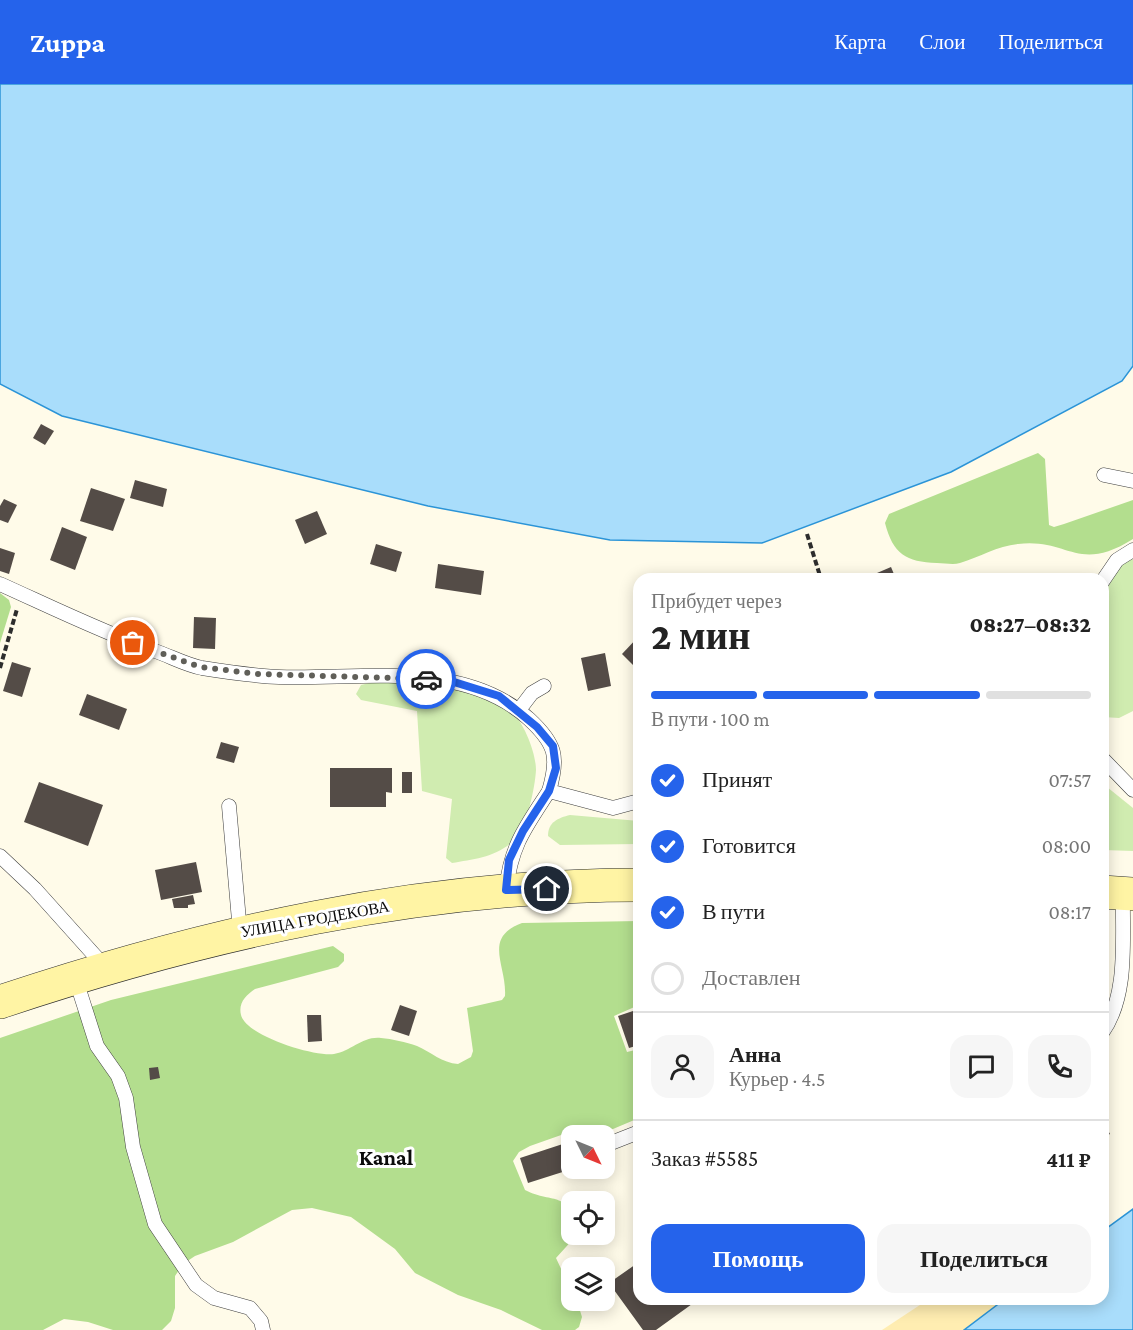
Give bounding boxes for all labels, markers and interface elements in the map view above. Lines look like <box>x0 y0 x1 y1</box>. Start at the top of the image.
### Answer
text: Zuppa <box>30 27 105 58</box>
text: Карта <box>834 30 886 54</box>
text: Слои <box>919 30 965 54</box>
text: Поделиться <box>998 30 1103 54</box>
text: Прибудет через <box>651 590 782 612</box>
text: 08:27–08:32 <box>969 612 1091 637</box>
text: 2 мин <box>651 614 751 657</box>
pin <box>107 617 158 668</box>
icon: bag <box>116 626 149 659</box>
courier <box>396 649 456 709</box>
icon: car <box>410 663 443 696</box>
text: В пути · 100 m <box>651 708 770 730</box>
icon: check <box>651 764 684 797</box>
text: Принят <box>702 767 772 792</box>
text: 07:57 <box>1049 769 1091 791</box>
icon: check <box>651 830 684 863</box>
text: Готовится <box>702 833 796 858</box>
text: 08:00 <box>1042 835 1091 857</box>
pin <box>521 863 572 914</box>
icon: home <box>530 872 563 905</box>
icon: check <box>651 896 684 929</box>
street label: УЛИЦА ГРОДЕКОВА <box>239 897 391 941</box>
text: В пути <box>702 899 765 924</box>
text: 08:17 <box>1049 901 1091 923</box>
text: Доставлен <box>702 965 801 990</box>
button: person <box>651 1035 714 1098</box>
button: chat <box>950 1035 1013 1098</box>
button: phone <box>1028 1035 1091 1098</box>
text: Анна <box>729 1042 781 1067</box>
text: Курьер · 4.5 <box>729 1068 825 1090</box>
north arrow <box>561 1125 615 1179</box>
map controls <box>561 1125 615 1311</box>
district label: Kanal <box>359 1145 414 1170</box>
text: Заказ #5585 <box>651 1146 758 1171</box>
text: 411 ₽ <box>1046 1147 1091 1172</box>
button: locate <box>561 1191 615 1245</box>
button: Помощь <box>651 1224 865 1293</box>
button: Поделиться <box>877 1224 1091 1293</box>
button: layers <box>561 1257 615 1311</box>

